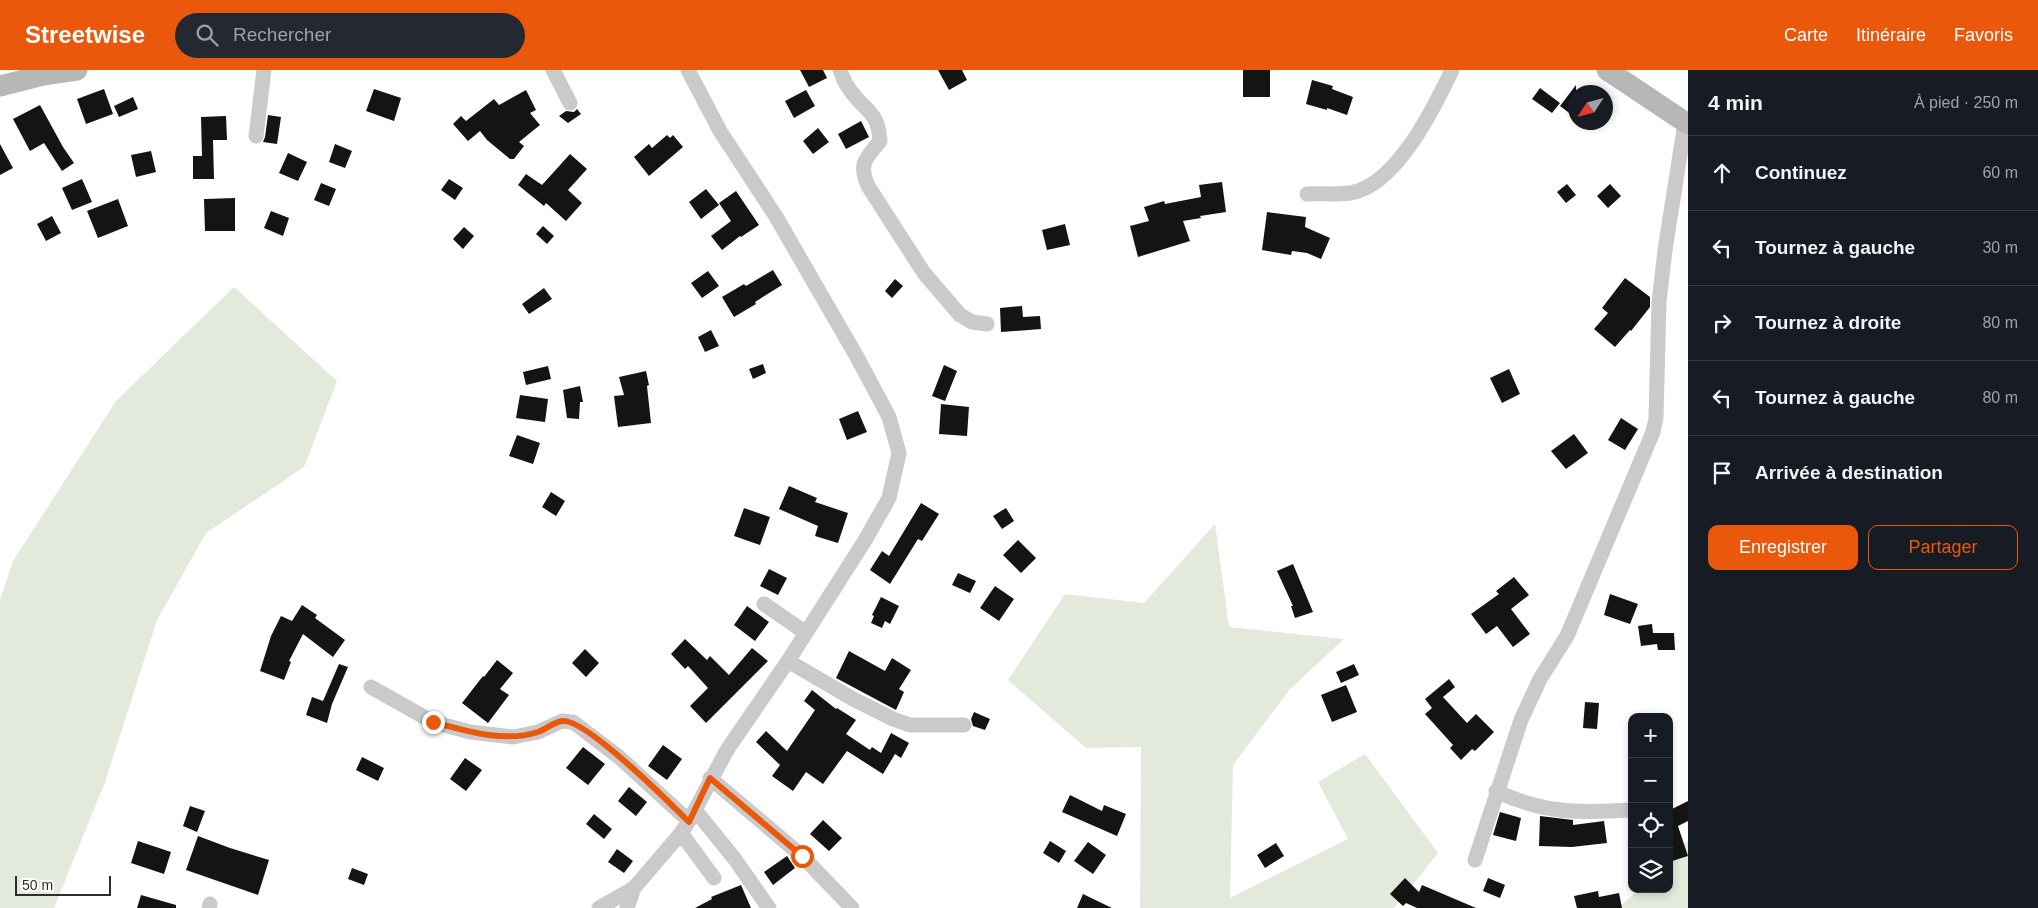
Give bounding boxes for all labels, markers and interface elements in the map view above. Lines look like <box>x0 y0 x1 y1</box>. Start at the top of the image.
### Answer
search box <box>175 13 525 58</box>
text: Streetwise <box>25 21 145 48</box>
icon: search <box>193 21 221 49</box>
text: Rechercher <box>233 24 331 45</box>
text: Carte <box>1784 25 1828 45</box>
text: Itinéraire <box>1856 25 1926 45</box>
text: Favoris <box>1954 25 2013 45</box>
north arrow <box>1568 85 1613 130</box>
text: 4 min <box>1708 91 1763 114</box>
text: À pied · 250 m <box>1914 94 2018 111</box>
icon: ahead <box>1708 159 1736 187</box>
text: Continuez <box>1755 162 1847 183</box>
text: 60 m <box>1982 164 2018 181</box>
icon: left <box>1708 234 1736 262</box>
text: Tournez à gauche <box>1755 237 1915 258</box>
text: 30 m <box>1982 239 2018 256</box>
icon: right <box>1708 309 1736 337</box>
text: Tournez à droite <box>1755 312 1901 333</box>
text: 80 m <box>1982 314 2018 331</box>
icon: left <box>1708 384 1736 412</box>
text: Tournez à gauche <box>1755 387 1915 408</box>
text: 80 m <box>1982 389 2018 406</box>
icon: arrive <box>1708 459 1736 487</box>
text: Arrivée à destination <box>1755 462 1943 483</box>
button: Enregistrer <box>1708 525 1858 570</box>
button: Partager <box>1868 525 2018 570</box>
route end <box>422 711 445 734</box>
map controls <box>1628 713 1673 893</box>
button: + <box>1628 713 1673 758</box>
button: − <box>1628 758 1673 803</box>
button: locate <box>1628 803 1673 848</box>
route start <box>791 845 814 868</box>
button: layers <box>1628 848 1673 893</box>
scale bar <box>15 873 111 896</box>
text: 50 m <box>22 877 53 893</box>

